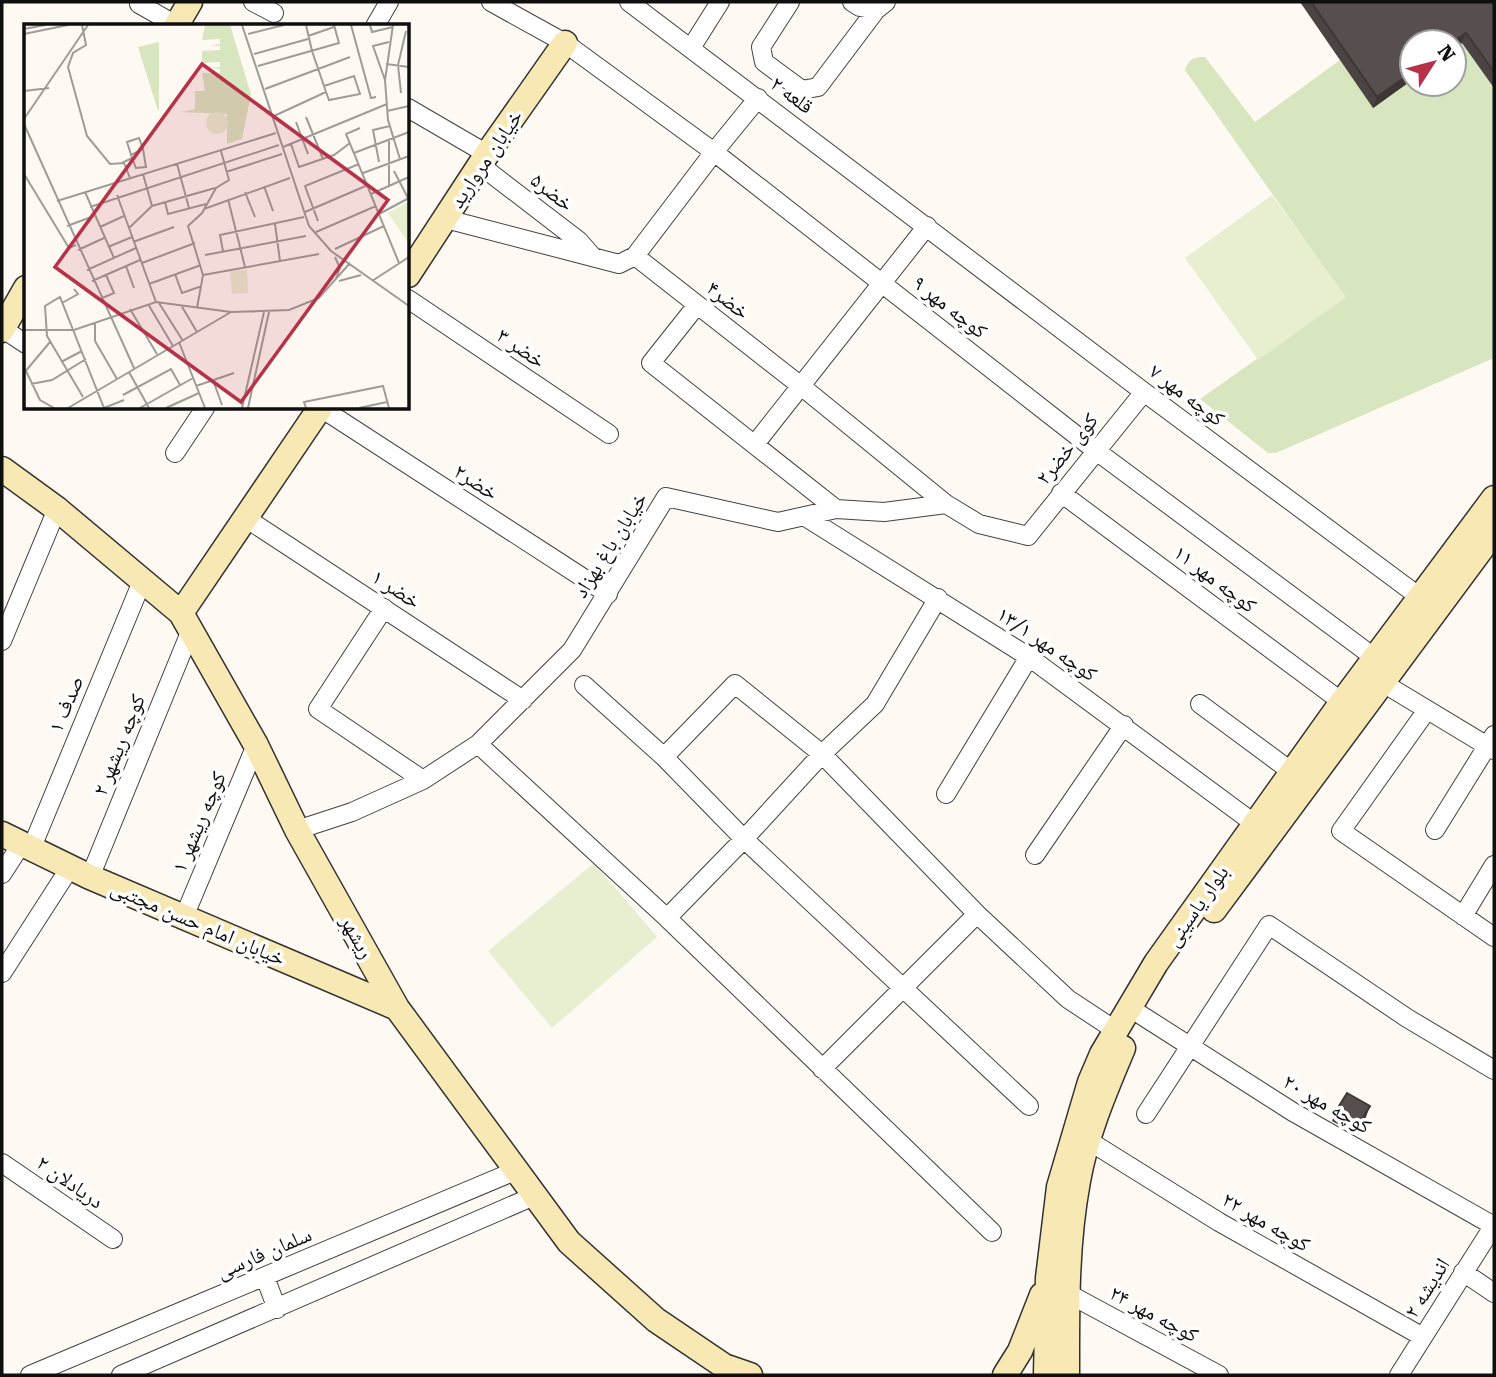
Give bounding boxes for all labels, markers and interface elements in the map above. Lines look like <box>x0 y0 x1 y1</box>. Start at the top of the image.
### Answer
inset map <box>24 24 410 410</box>
north arrow <box>1398 28 1468 98</box>
text: N <box>1433 41 1460 66</box>
street label: قلعه ۲ <box>766 71 818 119</box>
street label: خیابان مروارید <box>444 105 528 213</box>
street label: خضر۵ <box>526 168 578 216</box>
street label: کوچه مهر ۹ <box>908 271 992 344</box>
street label: خضر۴ <box>702 276 754 324</box>
street label: خضر ۳ <box>492 323 550 373</box>
street label: کوچه مهر ۷ <box>1145 359 1229 431</box>
street label: کوی خضر۲ <box>1031 408 1103 489</box>
street label: خضر۲ <box>449 459 503 505</box>
street label: خیابان باغ بهزاد <box>568 488 653 603</box>
street label: کوچه مهر ۱۱ <box>1169 540 1261 618</box>
street label: خضر ۱ <box>367 565 425 613</box>
street label: کوچه مهر ۱۳/۱ <box>993 602 1102 686</box>
street label: صدف ۱ <box>43 672 89 736</box>
street label: کوچه ریشهر ۲ <box>88 691 150 799</box>
street label: کوچه ریشهر ۱ <box>167 768 231 876</box>
street label: بلوار یاسینی <box>1160 861 1234 952</box>
street label: خیابان امام حسن مجتبی <box>106 875 289 972</box>
street label: ریشهر <box>335 910 379 963</box>
street label: کوچه مهر ۲۰ <box>1279 1069 1375 1139</box>
street label: دریادلان ۲ <box>32 1150 108 1214</box>
street label: کوچه مهر ۲۲ <box>1218 1187 1314 1257</box>
street label: سلمان فارسی <box>213 1222 316 1285</box>
street label: اندیشه ۲ <box>1399 1254 1455 1322</box>
street label: کوچه مهر ۲۴ <box>1106 1281 1203 1347</box>

